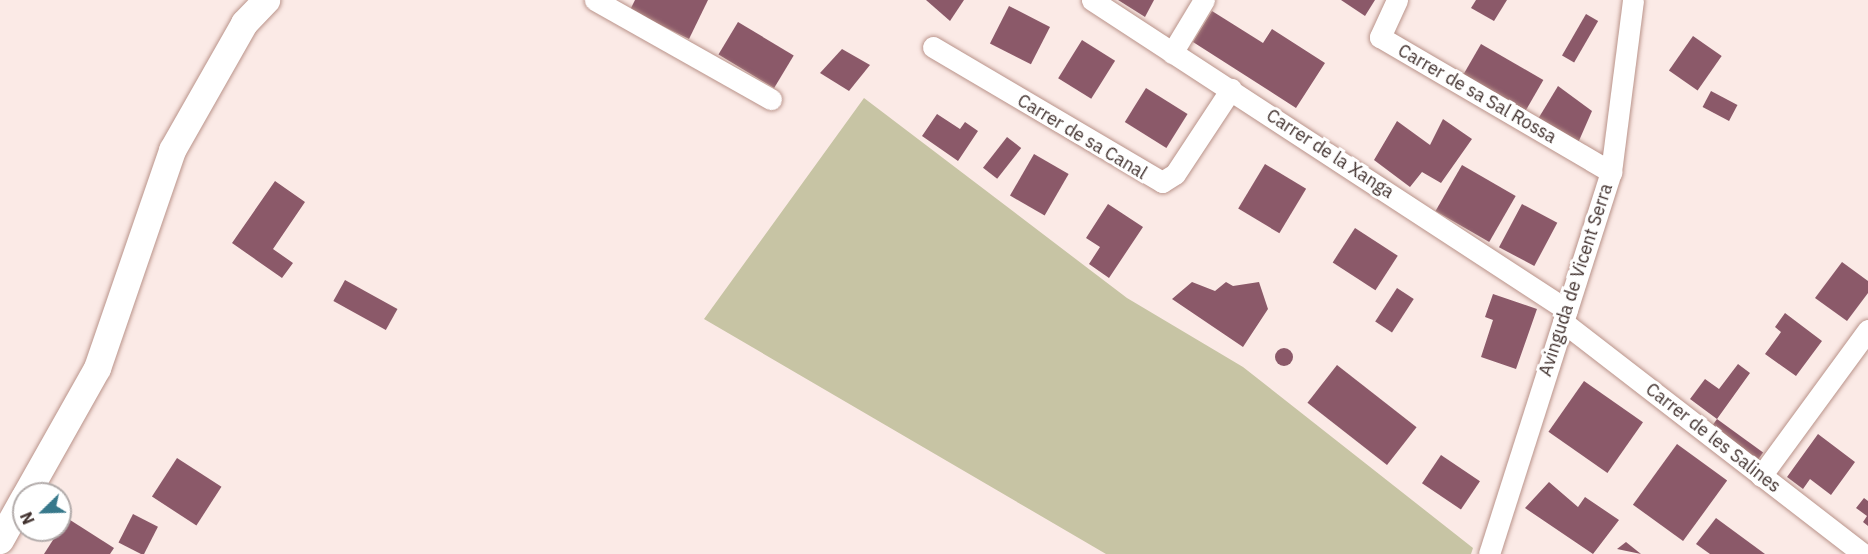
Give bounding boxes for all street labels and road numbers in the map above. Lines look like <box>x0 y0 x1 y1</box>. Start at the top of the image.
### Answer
street label: Carrer de sa Sal Rossa <box>1394 40 1560 148</box>
street label: Carrer de sa Canal <box>1013 90 1151 184</box>
street label: Carrer de la Xanga <box>1262 105 1398 203</box>
street label: Avinguda de Vicent Serra <box>1535 181 1617 379</box>
street label: Carrer de les Salines <box>1641 379 1785 497</box>

